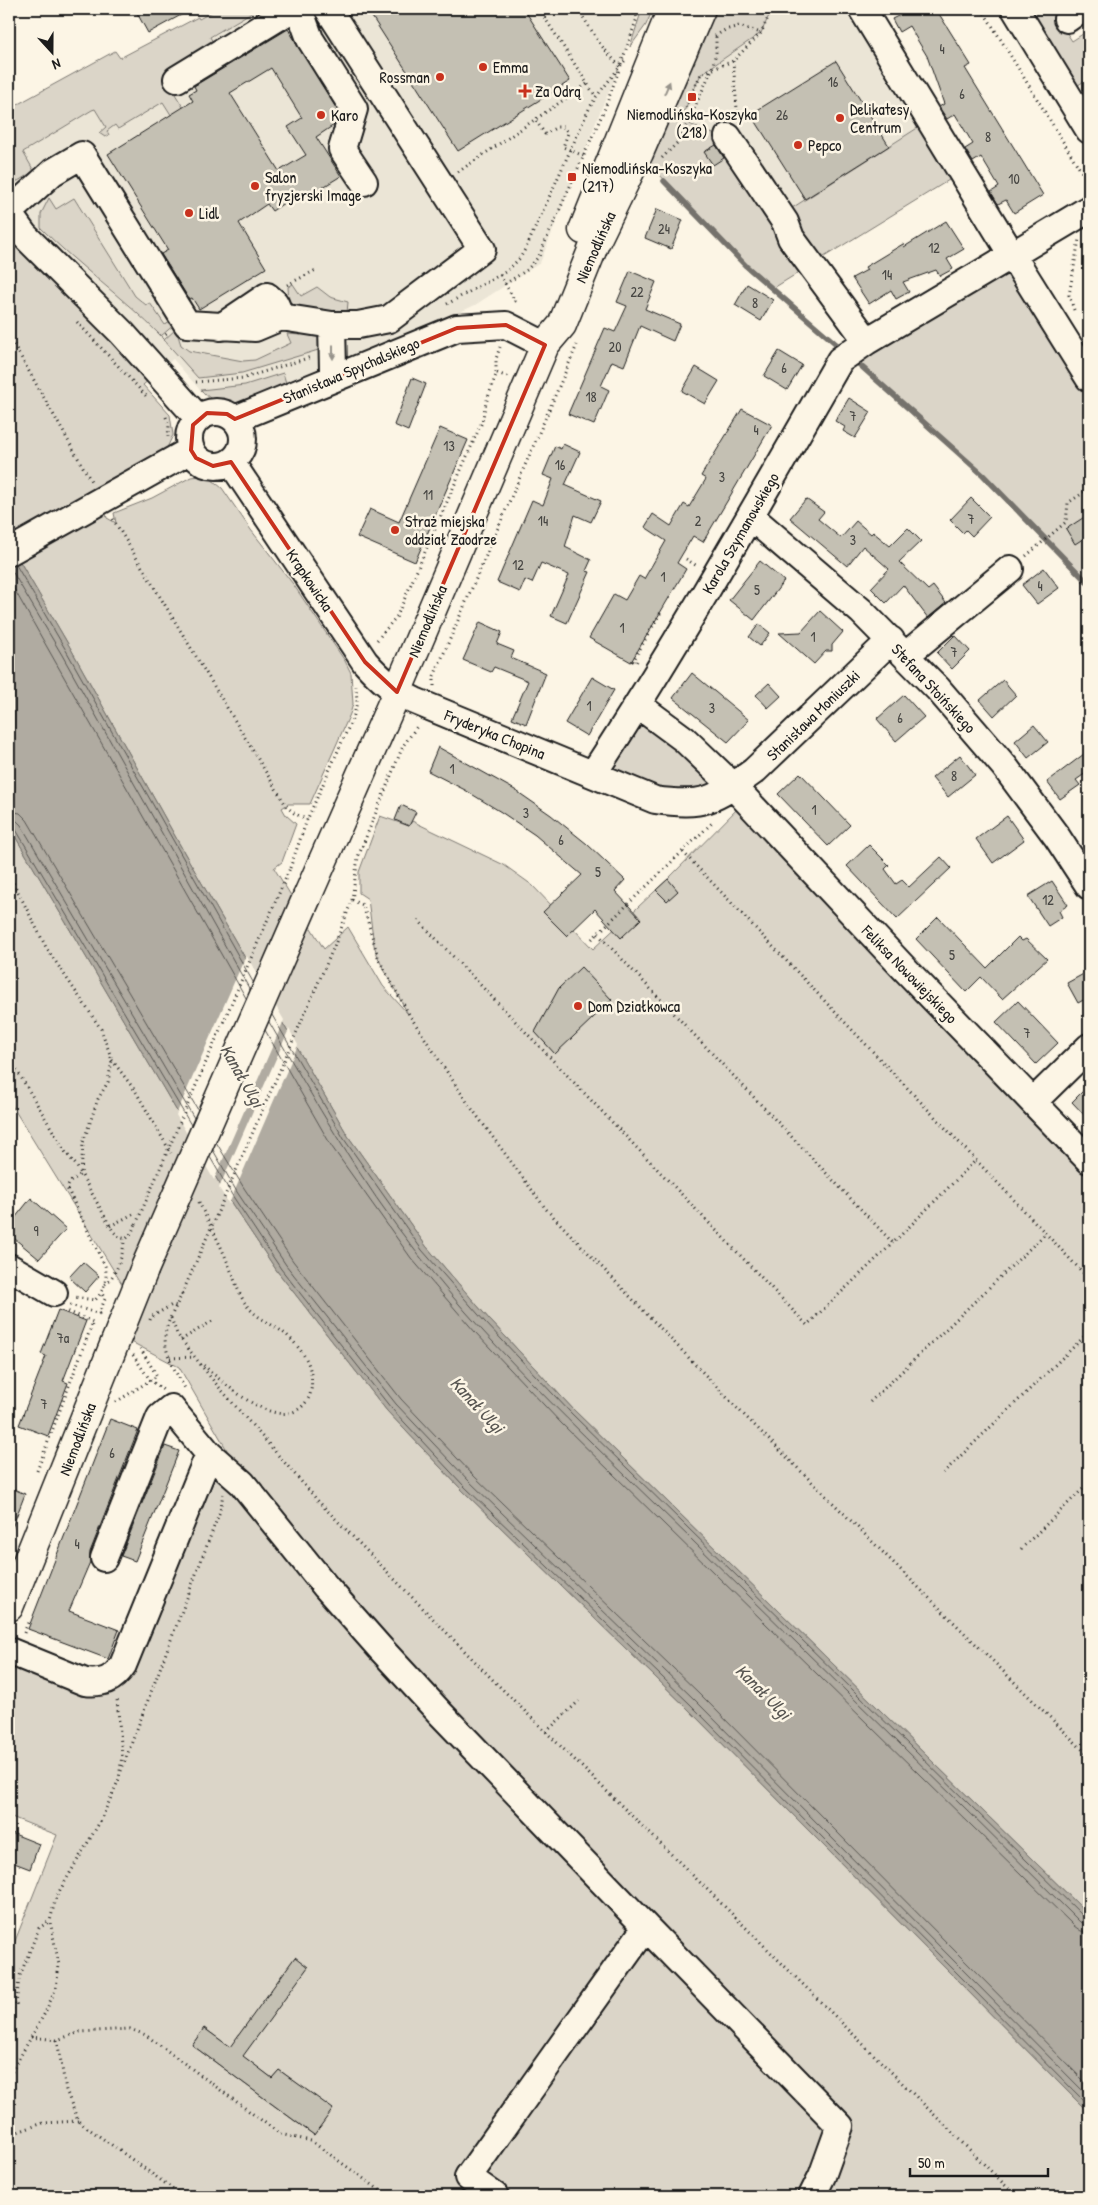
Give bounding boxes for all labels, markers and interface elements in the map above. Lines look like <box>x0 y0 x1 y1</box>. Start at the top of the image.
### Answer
north arrow <box>28 28 78 78</box>
house number: 4 <box>939 39 945 58</box>
text: N <box>49 54 64 75</box>
place label: Emma <box>493 56 528 78</box>
marker: Emma <box>477 61 489 73</box>
place label: Rossman <box>380 66 430 88</box>
marker: Rossman <box>434 71 446 83</box>
house number: 16 <box>828 72 839 91</box>
place label: Za Odrą <box>535 80 582 102</box>
one-way arrow <box>663 80 671 95</box>
house number: 6 <box>959 84 965 103</box>
marker: Za Odrą <box>519 85 531 97</box>
marker: Niemodlińska-Koszyka (218) <box>686 91 698 103</box>
place label: Delikatesy Centrum <box>850 98 910 138</box>
place label: Niemodlińska-Koszyka (218) <box>627 103 757 143</box>
place label: Karo <box>331 104 359 126</box>
house number: 26 <box>776 105 788 124</box>
marker: Karo <box>315 109 327 121</box>
marker: Delikatesy Centrum <box>834 112 846 124</box>
house number: 8 <box>985 127 991 146</box>
place label: Pepco <box>808 134 842 156</box>
marker: Pepco <box>792 139 804 151</box>
place label: Niemodlińska-Koszyka (217) <box>582 157 712 197</box>
place label: Salon fryzjerski Image <box>265 166 362 206</box>
house number: 10 <box>1008 169 1020 188</box>
marker: Niemodlińska-Koszyka (217) <box>566 171 578 183</box>
marker: Salon fryzjerski Image <box>249 180 261 192</box>
place label: Lidl <box>199 202 220 224</box>
marker: Lidl <box>183 207 195 219</box>
street label: Niemodlińska <box>569 208 621 286</box>
house number: 24 <box>658 219 670 238</box>
house number: 12 <box>928 238 940 257</box>
house number: 14 <box>882 265 892 284</box>
house number: 22 <box>630 282 644 301</box>
house number: 8 <box>752 293 758 312</box>
street label: Stanisława Spychalskiego <box>279 331 423 409</box>
house number: 20 <box>609 337 621 356</box>
one-way arrow <box>329 344 337 360</box>
house number: 6 <box>781 358 787 377</box>
house number: 18 <box>585 387 597 406</box>
house number: 7 <box>850 406 857 425</box>
house number: 4 <box>753 420 759 439</box>
house number: 13 <box>443 436 455 455</box>
house number: 16 <box>555 455 566 474</box>
house number: 3 <box>719 467 725 486</box>
street label: Karola Szymanowskiego <box>696 468 784 598</box>
house number: 11 <box>423 485 433 504</box>
house number: 7 <box>968 509 975 528</box>
place label: Straż miejska oddział Zaodrze <box>405 510 497 550</box>
house number: 14 <box>538 511 548 530</box>
house number: 2 <box>695 511 702 530</box>
marker: Straż miejska oddział Zaodrze <box>389 524 401 536</box>
house number: 3 <box>850 530 856 549</box>
street label: Krapkowicka <box>281 544 339 616</box>
house number: 12 <box>512 555 524 574</box>
house number: 1 <box>660 567 666 586</box>
house number: 4 <box>1037 576 1043 595</box>
house number: 5 <box>754 580 760 599</box>
street label: Niemodlińska <box>402 582 452 660</box>
house number: 1 <box>619 618 625 637</box>
house number: 1 <box>810 627 816 646</box>
street label: Stefana Stoińskiego <box>887 638 982 738</box>
house number: 7 <box>951 642 958 661</box>
street label: Stanisława Moniuszki <box>761 665 865 765</box>
house number: 1 <box>586 696 592 715</box>
house number: 3 <box>709 698 715 717</box>
street label: Fryderyka Chopina <box>440 703 549 764</box>
house number: 6 <box>897 708 903 727</box>
house number: 1 <box>449 759 455 778</box>
house number: 8 <box>951 766 957 785</box>
house number: 1 <box>811 800 817 819</box>
house number: 3 <box>523 803 529 822</box>
house number: 6 <box>558 830 564 849</box>
house number: 5 <box>595 862 601 881</box>
house number: 12 <box>1042 890 1054 909</box>
street label: Feliksa Nowowiejskiego <box>857 919 963 1029</box>
house number: 5 <box>949 945 955 964</box>
place label: Dom Działkowca <box>588 995 680 1017</box>
marker: Dom Działkowca <box>572 1000 584 1012</box>
house number: 7 <box>1024 1023 1031 1042</box>
water label: Kanał Ulgi <box>214 1039 272 1114</box>
house number: 9 <box>33 1221 39 1240</box>
house number: 7a <box>57 1328 70 1347</box>
water label: Kanał Ulgi <box>445 1371 512 1440</box>
house number: 7 <box>41 1394 48 1413</box>
street label: Niemodlińska <box>53 1399 101 1479</box>
house number: 6 <box>109 1443 115 1462</box>
house number: 4 <box>74 1534 80 1553</box>
water label: Kanał Ulgi <box>730 1658 798 1726</box>
scale bar <box>910 2145 1048 2177</box>
text: 50 m <box>918 2152 945 2173</box>

